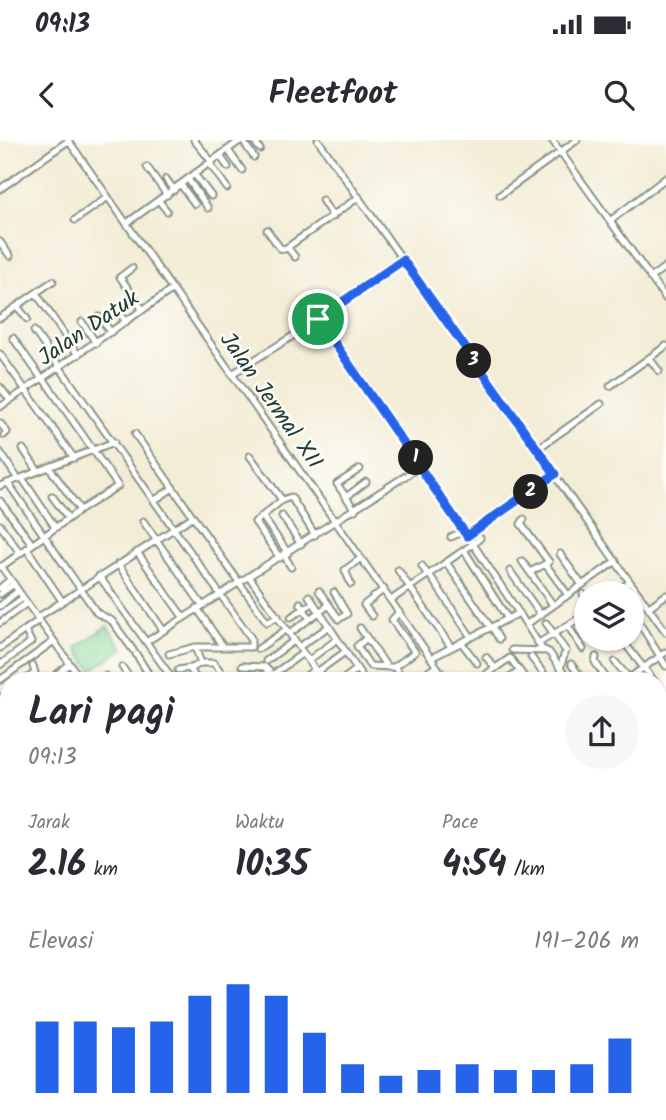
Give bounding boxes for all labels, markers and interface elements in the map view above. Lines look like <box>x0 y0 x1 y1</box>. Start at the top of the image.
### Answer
text: 09:13 <box>35 4 90 46</box>
text: Fleetfoot <box>268 69 398 120</box>
icon: back <box>28 76 66 114</box>
icon: search <box>600 76 638 114</box>
street label: Jalan Datuk <box>31 281 147 376</box>
pin <box>288 289 348 349</box>
icon: arrive <box>299 300 337 338</box>
street label: Jalan Jermal XII <box>210 325 331 477</box>
pin: 3 <box>456 344 491 378</box>
text: 3 <box>468 345 479 375</box>
pin: 1 <box>398 440 434 476</box>
text: 1 <box>413 442 418 472</box>
pin: 2 <box>514 474 548 510</box>
text: 2 <box>525 476 536 506</box>
map controls <box>574 581 644 651</box>
button: layers <box>574 581 644 651</box>
text: Lari pagi <box>28 684 174 744</box>
button: share <box>565 695 639 769</box>
text: 09:13 <box>28 740 77 776</box>
text: Jarak <box>28 808 70 838</box>
text: Waktu <box>235 808 284 838</box>
text: Pace <box>442 808 478 838</box>
text: 2.16 <box>28 838 86 894</box>
text: 10:35 <box>235 838 309 894</box>
text: 4:54 <box>442 838 506 894</box>
text: km <box>86 855 118 885</box>
text: /km <box>506 855 545 885</box>
text: Elevasi <box>28 924 93 960</box>
text: 191–206 m <box>534 924 639 960</box>

